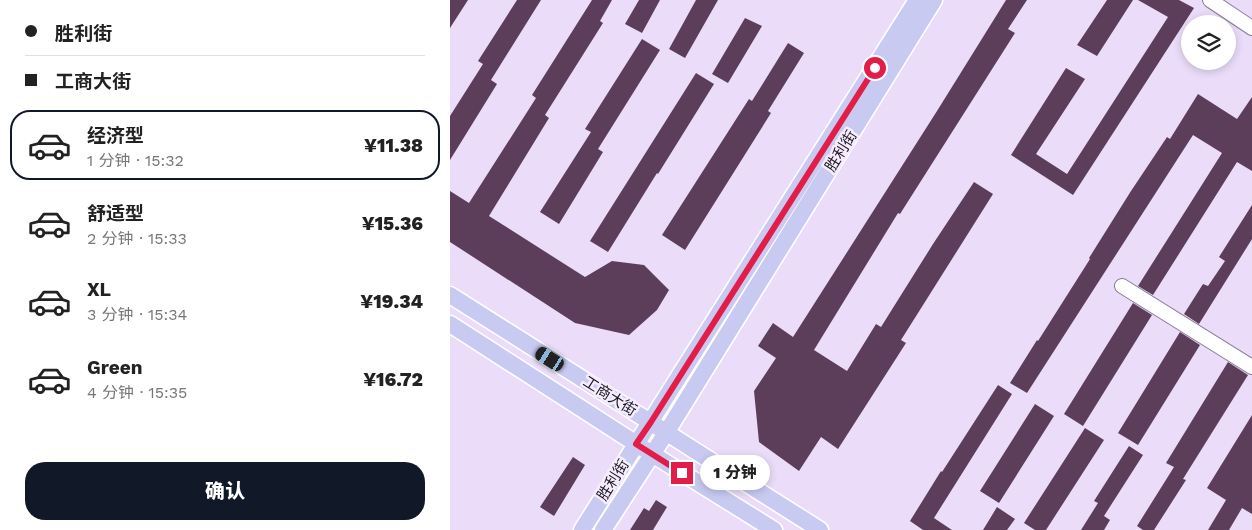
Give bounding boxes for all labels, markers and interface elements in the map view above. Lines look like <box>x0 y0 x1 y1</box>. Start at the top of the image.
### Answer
map controls <box>1181 15 1236 70</box>
button: layers <box>1181 15 1236 70</box>
text: 胜利街 <box>55 22 112 45</box>
route start <box>864 57 886 79</box>
text: 工商大街 <box>55 70 131 93</box>
icon: car <box>27 123 72 168</box>
text: 经济型 <box>87 124 144 147</box>
street label: 胜利街 <box>821 127 861 175</box>
text: ¥11.38 <box>364 134 423 157</box>
text: 1 分钟 · 15:32 <box>87 151 184 170</box>
icon: car <box>27 201 72 246</box>
text: 舒适型 <box>87 202 144 225</box>
text: ¥15.36 <box>362 212 423 235</box>
text: 2 分钟 · 15:33 <box>87 229 187 248</box>
text: XL <box>87 278 111 301</box>
icon: car <box>27 279 72 324</box>
text: ¥19.34 <box>360 290 423 313</box>
text: 3 分钟 · 15:34 <box>87 305 187 324</box>
car <box>533 345 566 373</box>
text: Green <box>87 356 143 379</box>
icon: car <box>27 357 72 402</box>
text: ¥16.72 <box>363 368 423 391</box>
street label: 工商大街 <box>580 372 640 420</box>
text: 4 分钟 · 15:35 <box>87 383 187 402</box>
street label: 胜利街 <box>593 456 633 504</box>
callout: 1 分钟 <box>700 456 770 490</box>
button: 确认 <box>25 462 425 520</box>
route end <box>671 462 693 484</box>
text: 1 分钟 <box>713 463 757 482</box>

